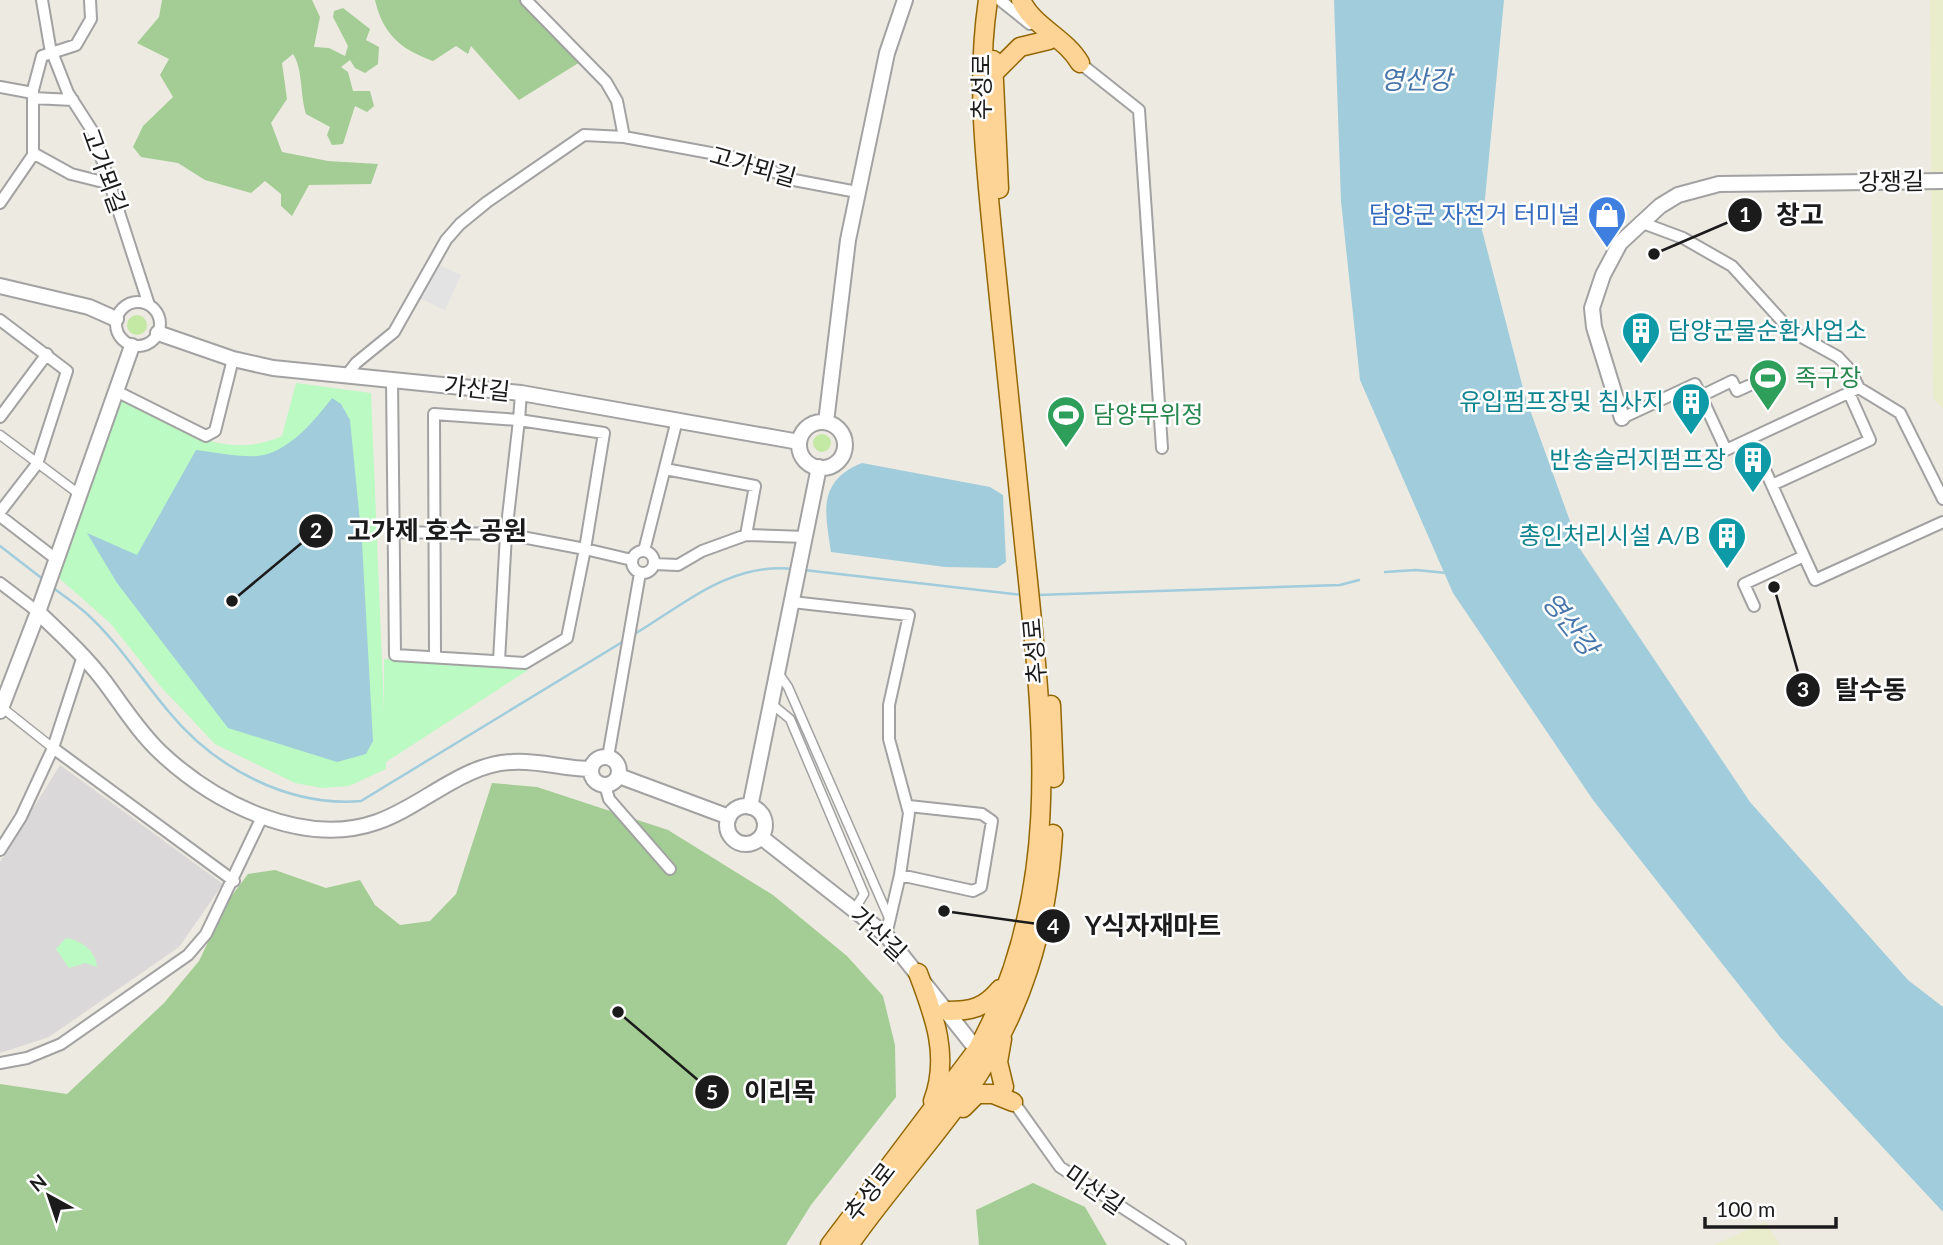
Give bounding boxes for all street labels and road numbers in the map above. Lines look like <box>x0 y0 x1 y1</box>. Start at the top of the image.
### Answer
street label: 추성로 <box>966 54 995 120</box>
street label: 고가뫼길 <box>77 124 134 217</box>
street label: 고가뫼길 <box>707 139 800 192</box>
street label: 강쟁길 <box>1858 165 1924 196</box>
street label: 가산길 <box>443 370 512 405</box>
street label: 추성로 <box>1016 617 1051 685</box>
street label: 가산길 <box>845 900 913 966</box>
street label: 추성로 <box>837 1156 901 1226</box>
street label: 미산길 <box>1059 1158 1130 1220</box>

